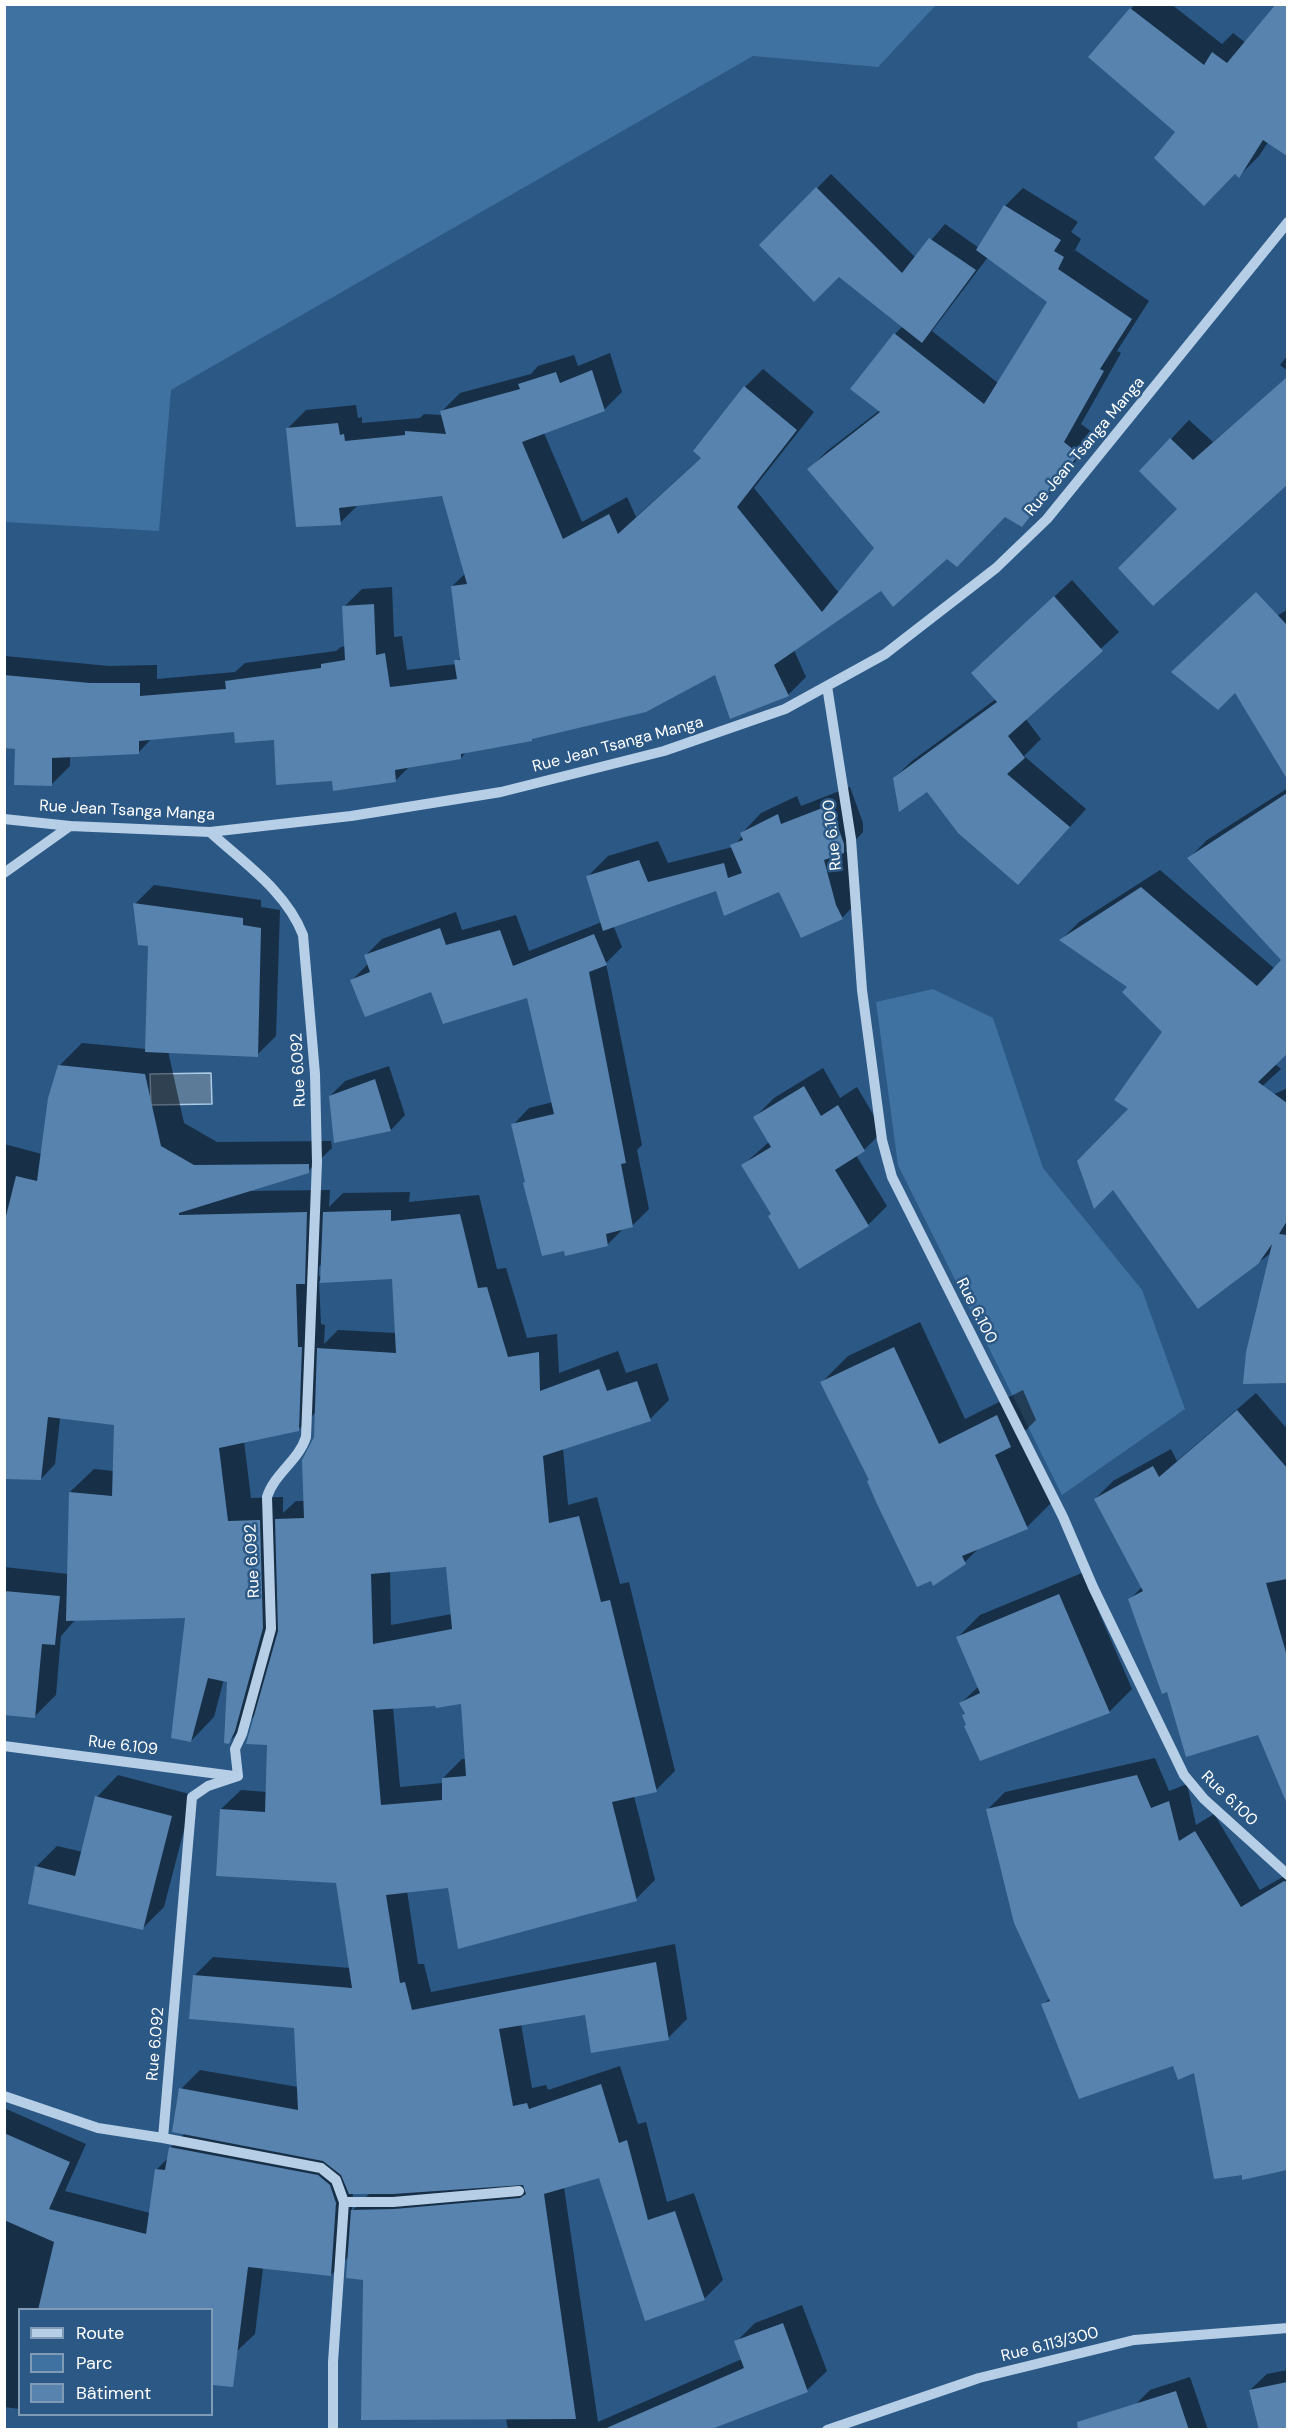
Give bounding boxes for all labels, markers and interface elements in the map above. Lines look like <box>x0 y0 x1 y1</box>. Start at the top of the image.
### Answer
street label: Rue Jean Tsanga Manga <box>1021 373 1149 521</box>
street label: Rue Jean Tsanga Manga <box>531 713 705 777</box>
street label: Rue Jean Tsanga Manga <box>39 797 215 825</box>
street label: Rue 6.100 <box>820 799 846 871</box>
street label: Rue 6.092 <box>287 1033 311 1107</box>
street label: Rue 6.100 <box>951 1275 1001 1347</box>
street label: Rue 6.092 <box>241 1524 265 1598</box>
street label: Rue 6.109 <box>87 1732 159 1760</box>
street label: Rue 6.100 <box>1197 1767 1261 1831</box>
street label: Rue 6.092 <box>143 2006 169 2082</box>
legend <box>18 2308 213 2416</box>
text: Route <box>76 2321 124 2345</box>
street label: Rue 6.113/300 <box>999 2324 1101 2366</box>
text: Parc <box>76 2351 112 2375</box>
text: Bâtiment <box>76 2381 151 2405</box>

